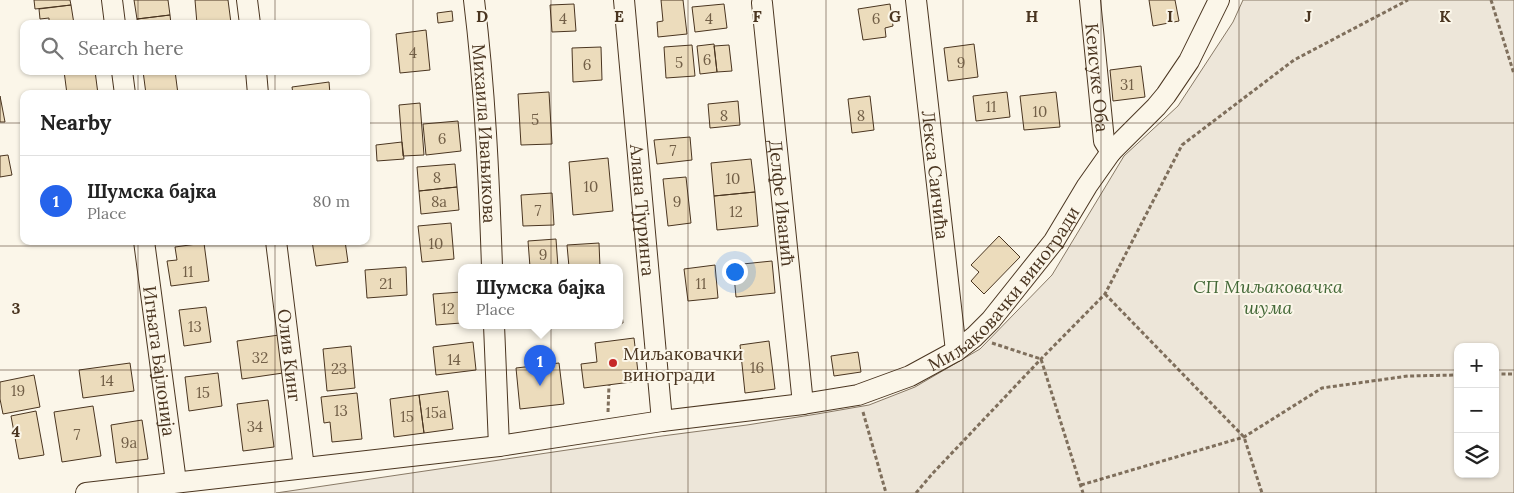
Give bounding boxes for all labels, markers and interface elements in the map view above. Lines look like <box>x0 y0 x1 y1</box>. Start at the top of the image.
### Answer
text: D <box>476 6 488 26</box>
text: E <box>614 6 624 26</box>
text: F <box>752 6 762 26</box>
text: G <box>889 6 901 26</box>
text: H <box>1026 6 1039 26</box>
text: I <box>1167 6 1173 26</box>
text: J <box>1304 6 1312 26</box>
text: K <box>1439 6 1451 26</box>
house number: 4 <box>559 9 567 28</box>
house number: 4 <box>705 9 713 28</box>
house number: 6 <box>872 9 880 28</box>
search box <box>20 20 370 75</box>
street label: Кеисуке Оба <box>1081 22 1115 133</box>
icon: search <box>38 34 66 62</box>
text: Search here <box>78 36 184 60</box>
house number: 4 <box>409 43 417 62</box>
street label: Михаила Ивањикова <box>467 43 502 224</box>
house number: 6 <box>703 50 711 69</box>
house number: 5 <box>675 53 683 72</box>
house number: 9 <box>957 53 965 72</box>
house number: 6 <box>583 55 591 74</box>
house number: 31 <box>1120 75 1134 94</box>
house number: 11 <box>986 97 996 116</box>
house number: 10 <box>1033 102 1047 121</box>
house number: 8 <box>720 106 728 125</box>
house number: 8 <box>857 106 865 125</box>
text: Nearby <box>40 109 111 136</box>
street label: Лекса Саичића <box>917 109 955 241</box>
house number: 5 <box>531 110 539 129</box>
house number: 6 <box>438 129 446 148</box>
street label: Делфе Иванић <box>765 138 800 268</box>
house number: 7 <box>670 141 677 160</box>
street label: Алана Тјуринга <box>625 142 660 277</box>
house number: 8 <box>433 168 441 187</box>
house number: 10 <box>726 169 740 188</box>
house number: 10 <box>584 177 598 196</box>
text: Шумска бајка <box>87 179 217 203</box>
text: 1 <box>53 191 59 211</box>
text: 80 m <box>313 191 350 211</box>
house number: 8a <box>431 192 447 211</box>
house number: 9 <box>673 192 681 211</box>
house number: 7 <box>535 201 542 220</box>
house number: 12 <box>729 202 743 221</box>
street label: Миљаковачки виногради <box>923 202 1084 376</box>
text: Place <box>87 203 126 223</box>
house number: 10 <box>429 234 443 253</box>
house number: 9 <box>539 245 547 264</box>
your location <box>722 259 748 285</box>
house number: 11 <box>183 262 193 281</box>
popup <box>458 264 623 329</box>
house number: 21 <box>379 274 393 293</box>
house number: 11 <box>696 274 706 293</box>
text: Шумска бајка <box>476 275 605 299</box>
park label: СП Миљаковачка шума <box>1193 275 1343 319</box>
street label: Игњата Бајлонија <box>139 284 181 438</box>
text: 3 <box>12 298 21 318</box>
house number: 12 <box>441 299 455 318</box>
text: Place <box>476 299 515 319</box>
street label: Олив Кинг <box>273 308 307 403</box>
house number: 13 <box>188 317 202 336</box>
place label: Миљаковачки виногради <box>623 342 743 386</box>
map controls <box>1454 343 1499 478</box>
button: + <box>1454 343 1499 388</box>
pin: 1 <box>524 345 556 386</box>
house number: 32 <box>252 348 268 367</box>
house number: 14 <box>447 350 461 369</box>
marker: Миљаковачки виногради <box>607 357 619 369</box>
house number: 16 <box>750 358 764 377</box>
house number: 23 <box>331 359 347 378</box>
house number: 14 <box>100 371 114 390</box>
house number: 19 <box>11 381 25 400</box>
house number: 15 <box>196 383 210 402</box>
button: − <box>1454 388 1499 433</box>
house number: 13 <box>334 401 348 420</box>
house number: 15a <box>425 403 447 422</box>
house number: 15 <box>400 407 414 426</box>
house number: 34 <box>247 417 263 436</box>
text: 4 <box>12 421 21 441</box>
house number: 7 <box>74 425 81 444</box>
house number: 9a <box>121 433 137 452</box>
button: layers <box>1454 433 1499 478</box>

